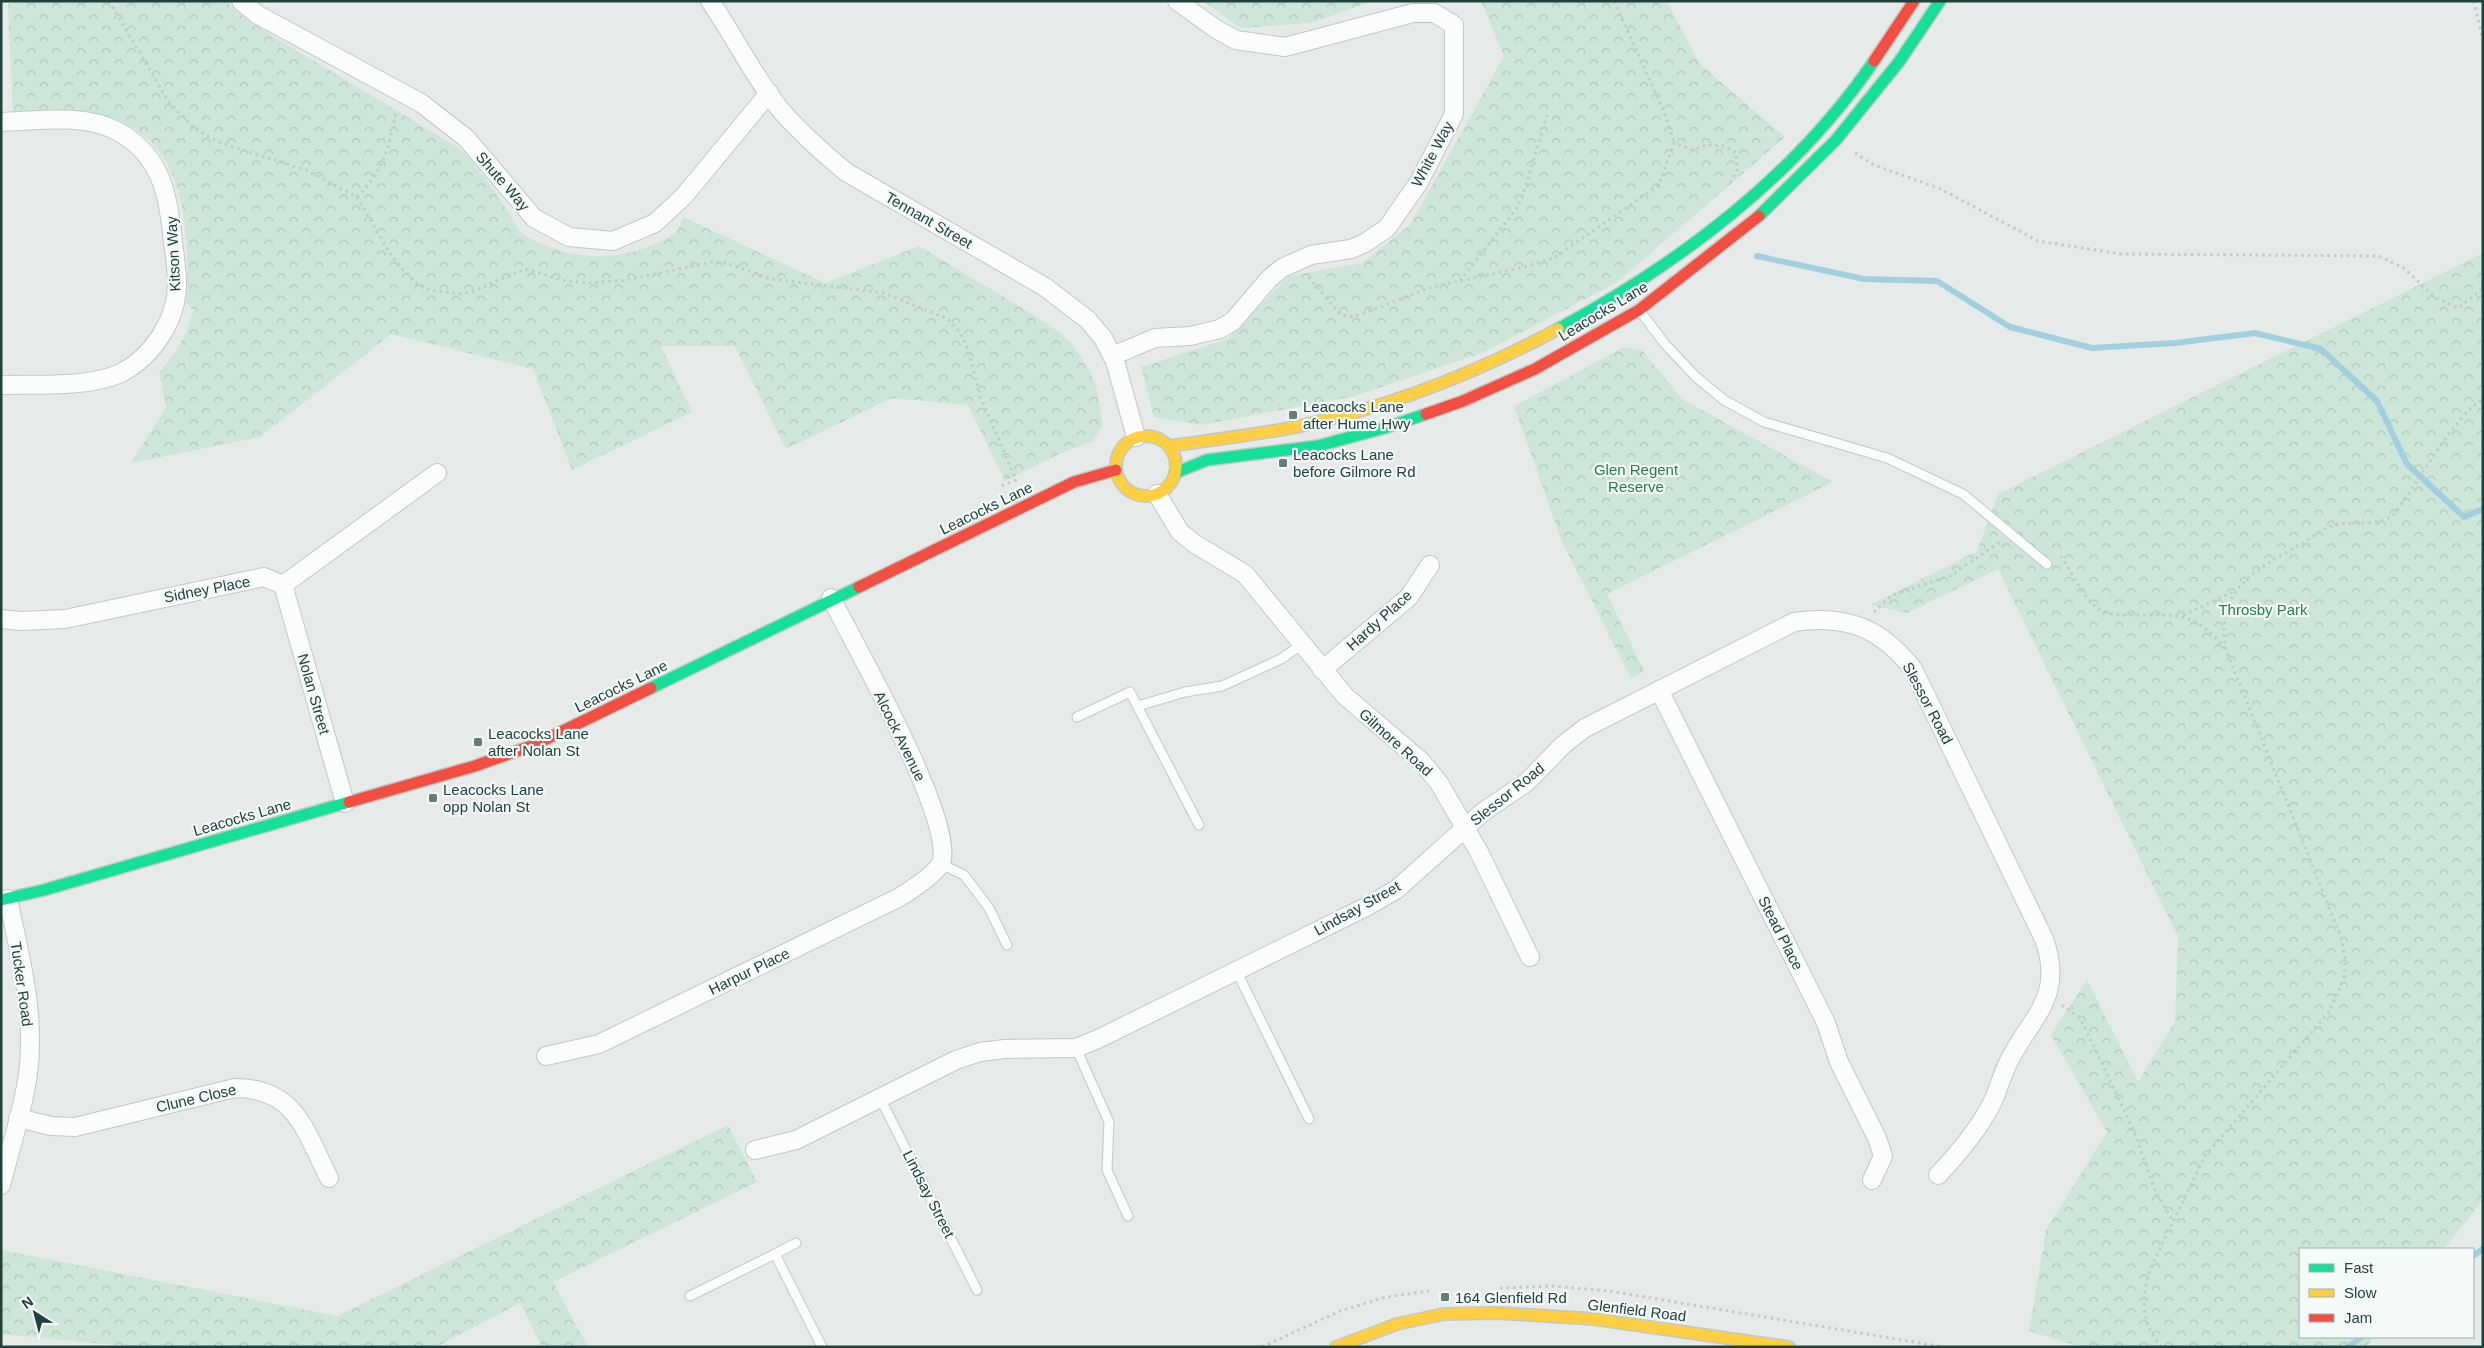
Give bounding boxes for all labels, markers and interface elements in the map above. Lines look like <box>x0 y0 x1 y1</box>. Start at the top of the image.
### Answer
street label: White Way <box>1408 118 1457 190</box>
street label: Shute Way <box>473 148 534 214</box>
street label: Tennant Street <box>882 188 976 252</box>
street label: Kitson Way <box>163 215 183 292</box>
street label: Leacocks Lane <box>1555 278 1651 344</box>
place label: Leacocks Lane after Hume Hwy <box>1303 398 1411 432</box>
marker: Leacocks Lane after Hume Hwy <box>1287 409 1299 421</box>
place label: Leacocks Lane before Gilmore Rd <box>1293 446 1416 480</box>
marker: Leacocks Lane before Gilmore Rd <box>1277 457 1289 469</box>
park label: Glen Regent Reserve <box>1594 461 1679 495</box>
street label: Leacocks Lane <box>937 478 1035 538</box>
street label: Sidney Place <box>162 572 252 606</box>
street label: Hardy Place <box>1343 586 1415 654</box>
park label: Throsby Park <box>2218 601 2308 618</box>
street label: Nolan Street <box>294 652 334 737</box>
street label: Leacocks Lane <box>572 656 670 716</box>
street label: Slessor Road <box>1899 659 1957 747</box>
street label: Alcock Avenue <box>871 688 929 784</box>
street label: Gilmore Road <box>1356 705 1436 779</box>
place label: Leacocks Lane after Nolan St <box>488 725 589 759</box>
marker: Leacocks Lane after Nolan St <box>472 736 484 748</box>
street label: Slessor Road <box>1467 759 1547 829</box>
place label: Leacocks Lane opp Nolan St <box>443 781 544 815</box>
marker: Leacocks Lane opp Nolan St <box>427 792 439 804</box>
street label: Leacocks Lane <box>191 795 293 839</box>
street label: Lindsay Street <box>1311 877 1404 939</box>
street label: Stead Place <box>1755 893 1807 973</box>
street label: Tucker Road <box>8 941 36 1027</box>
street label: Harpur Place <box>706 944 792 998</box>
street label: Clune Close <box>154 1081 238 1115</box>
street label: Lindsay Street <box>900 1147 959 1241</box>
legend <box>2299 1248 2474 1338</box>
text: Fast <box>2344 1259 2374 1276</box>
text: Slow <box>2344 1284 2377 1301</box>
north arrow <box>10 1288 60 1338</box>
place label: 164 Glenfield Rd <box>1455 1289 1567 1306</box>
marker: 164 Glenfield Rd <box>1439 1291 1451 1303</box>
text: N <box>19 1293 36 1312</box>
street label: Glenfield Road <box>1587 1296 1687 1324</box>
text: Jam <box>2344 1309 2372 1326</box>

